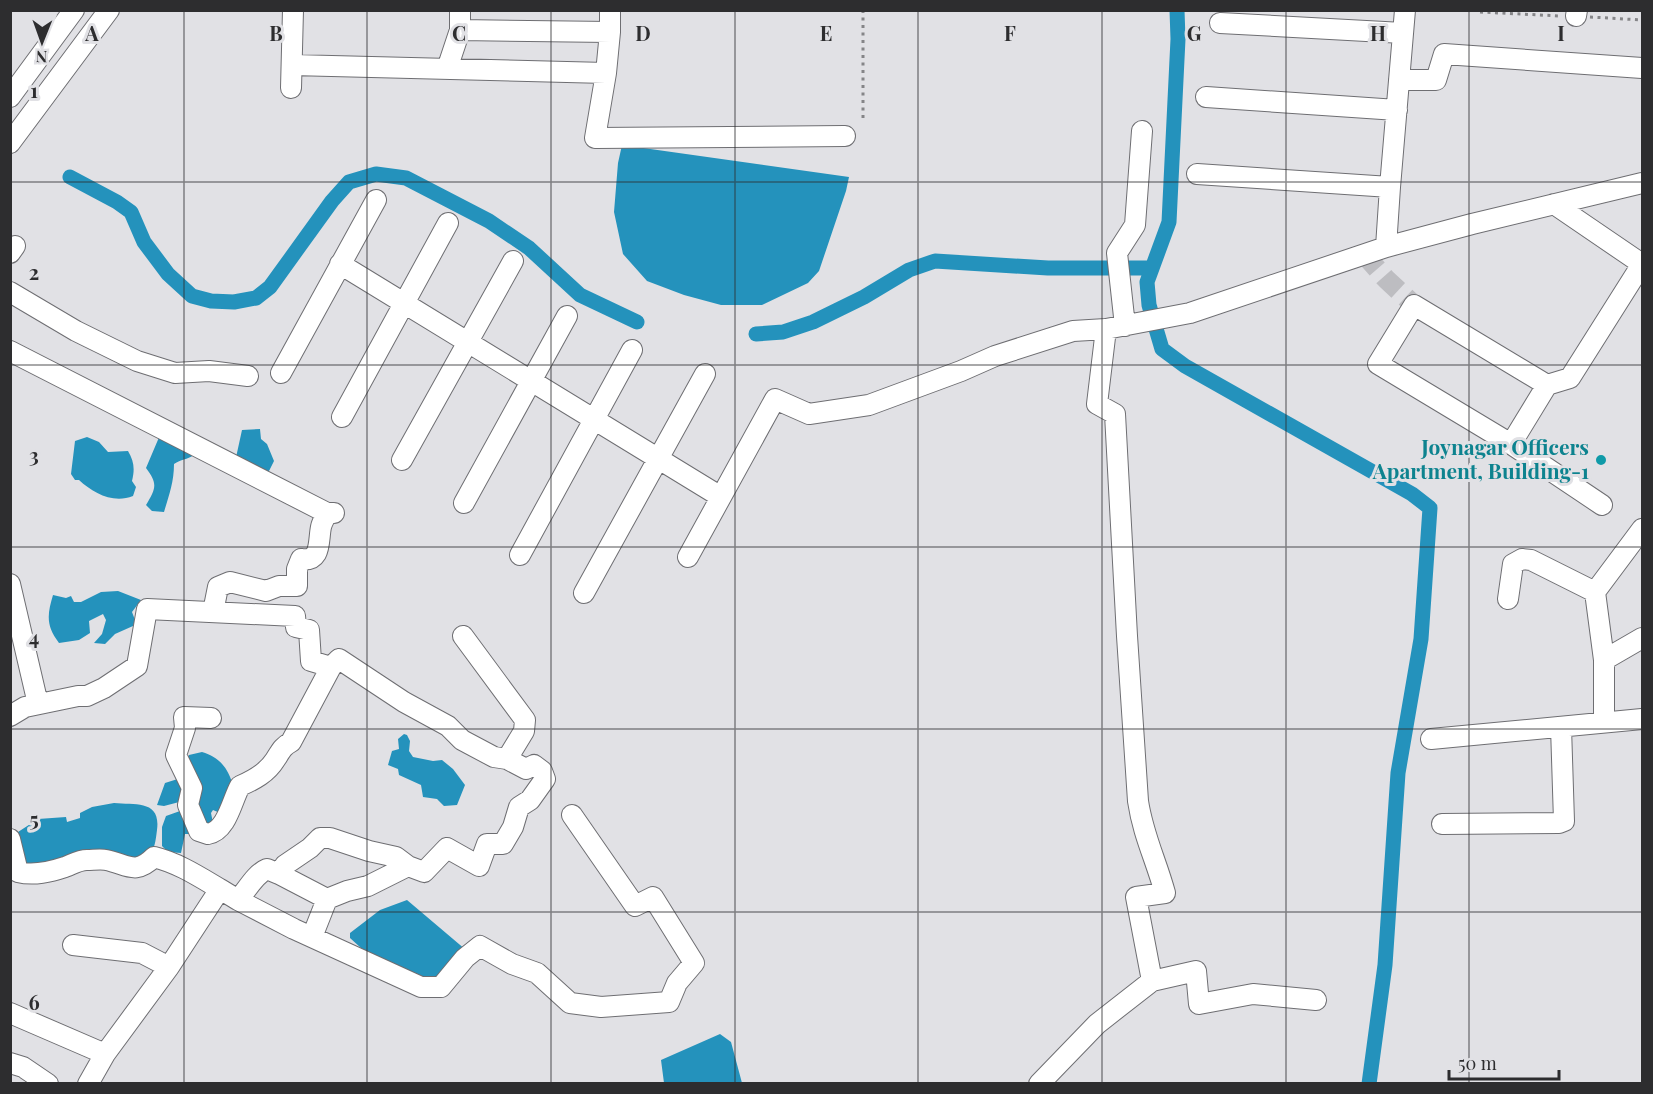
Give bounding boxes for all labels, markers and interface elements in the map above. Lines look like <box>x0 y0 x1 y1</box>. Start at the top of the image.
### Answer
north arrow <box>12 12 72 72</box>
text: A <box>84 19 99 46</box>
text: B <box>269 19 283 46</box>
text: C <box>452 19 466 46</box>
text: D <box>635 19 651 46</box>
text: E <box>820 19 832 46</box>
text: F <box>1004 19 1016 46</box>
text: G <box>1187 19 1202 46</box>
text: H <box>1370 19 1386 46</box>
text: I <box>1557 19 1565 46</box>
text: N <box>35 47 48 68</box>
text: 1 <box>30 76 38 103</box>
text: 2 <box>29 258 39 285</box>
place label: Joynagar Officers Apartment, Building-1 <box>1372 432 1589 484</box>
text: 3 <box>29 441 39 468</box>
marker: Joynagar Officers Apartment, Building-1 <box>1594 453 1608 467</box>
text: 4 <box>29 623 39 650</box>
text: 5 <box>29 805 39 832</box>
text: 6 <box>28 988 40 1015</box>
scale bar <box>1449 1043 1558 1081</box>
text: 50 m <box>1458 1051 1497 1075</box>

